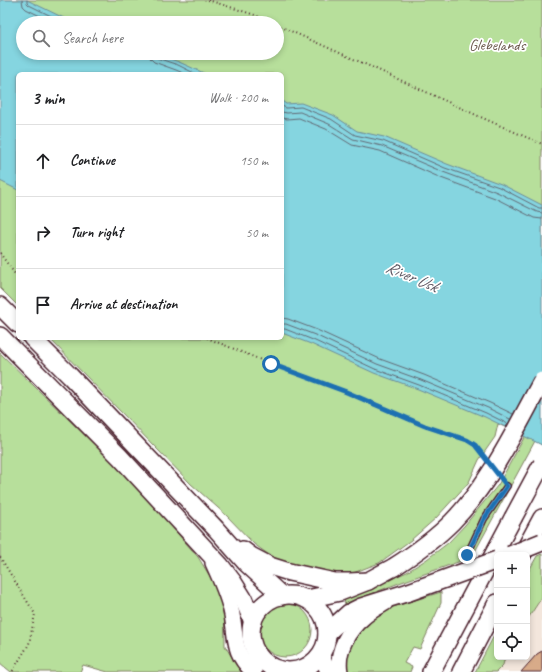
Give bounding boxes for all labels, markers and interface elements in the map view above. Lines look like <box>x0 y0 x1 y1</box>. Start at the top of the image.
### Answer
search box <box>16 16 284 60</box>
icon: search <box>30 27 52 49</box>
text: Search here <box>62 29 123 48</box>
park label: Glebelands <box>469 35 527 55</box>
text: 3 min <box>32 88 65 109</box>
text: Walk · 200 m <box>209 90 268 106</box>
icon: ahead <box>32 150 54 172</box>
text: Continue <box>70 151 115 170</box>
text: 150 m <box>240 153 268 169</box>
icon: right <box>32 222 54 244</box>
text: Turn right <box>70 223 123 242</box>
text: 50 m <box>246 225 268 241</box>
water label: River Usk <box>383 256 443 298</box>
icon: arrive <box>32 294 54 316</box>
text: Arrive at destination <box>70 295 177 314</box>
route start <box>262 355 280 373</box>
route end <box>458 546 476 564</box>
map controls <box>494 552 530 660</box>
button: + <box>494 552 530 588</box>
button: − <box>494 588 530 624</box>
button: locate <box>494 624 530 660</box>

